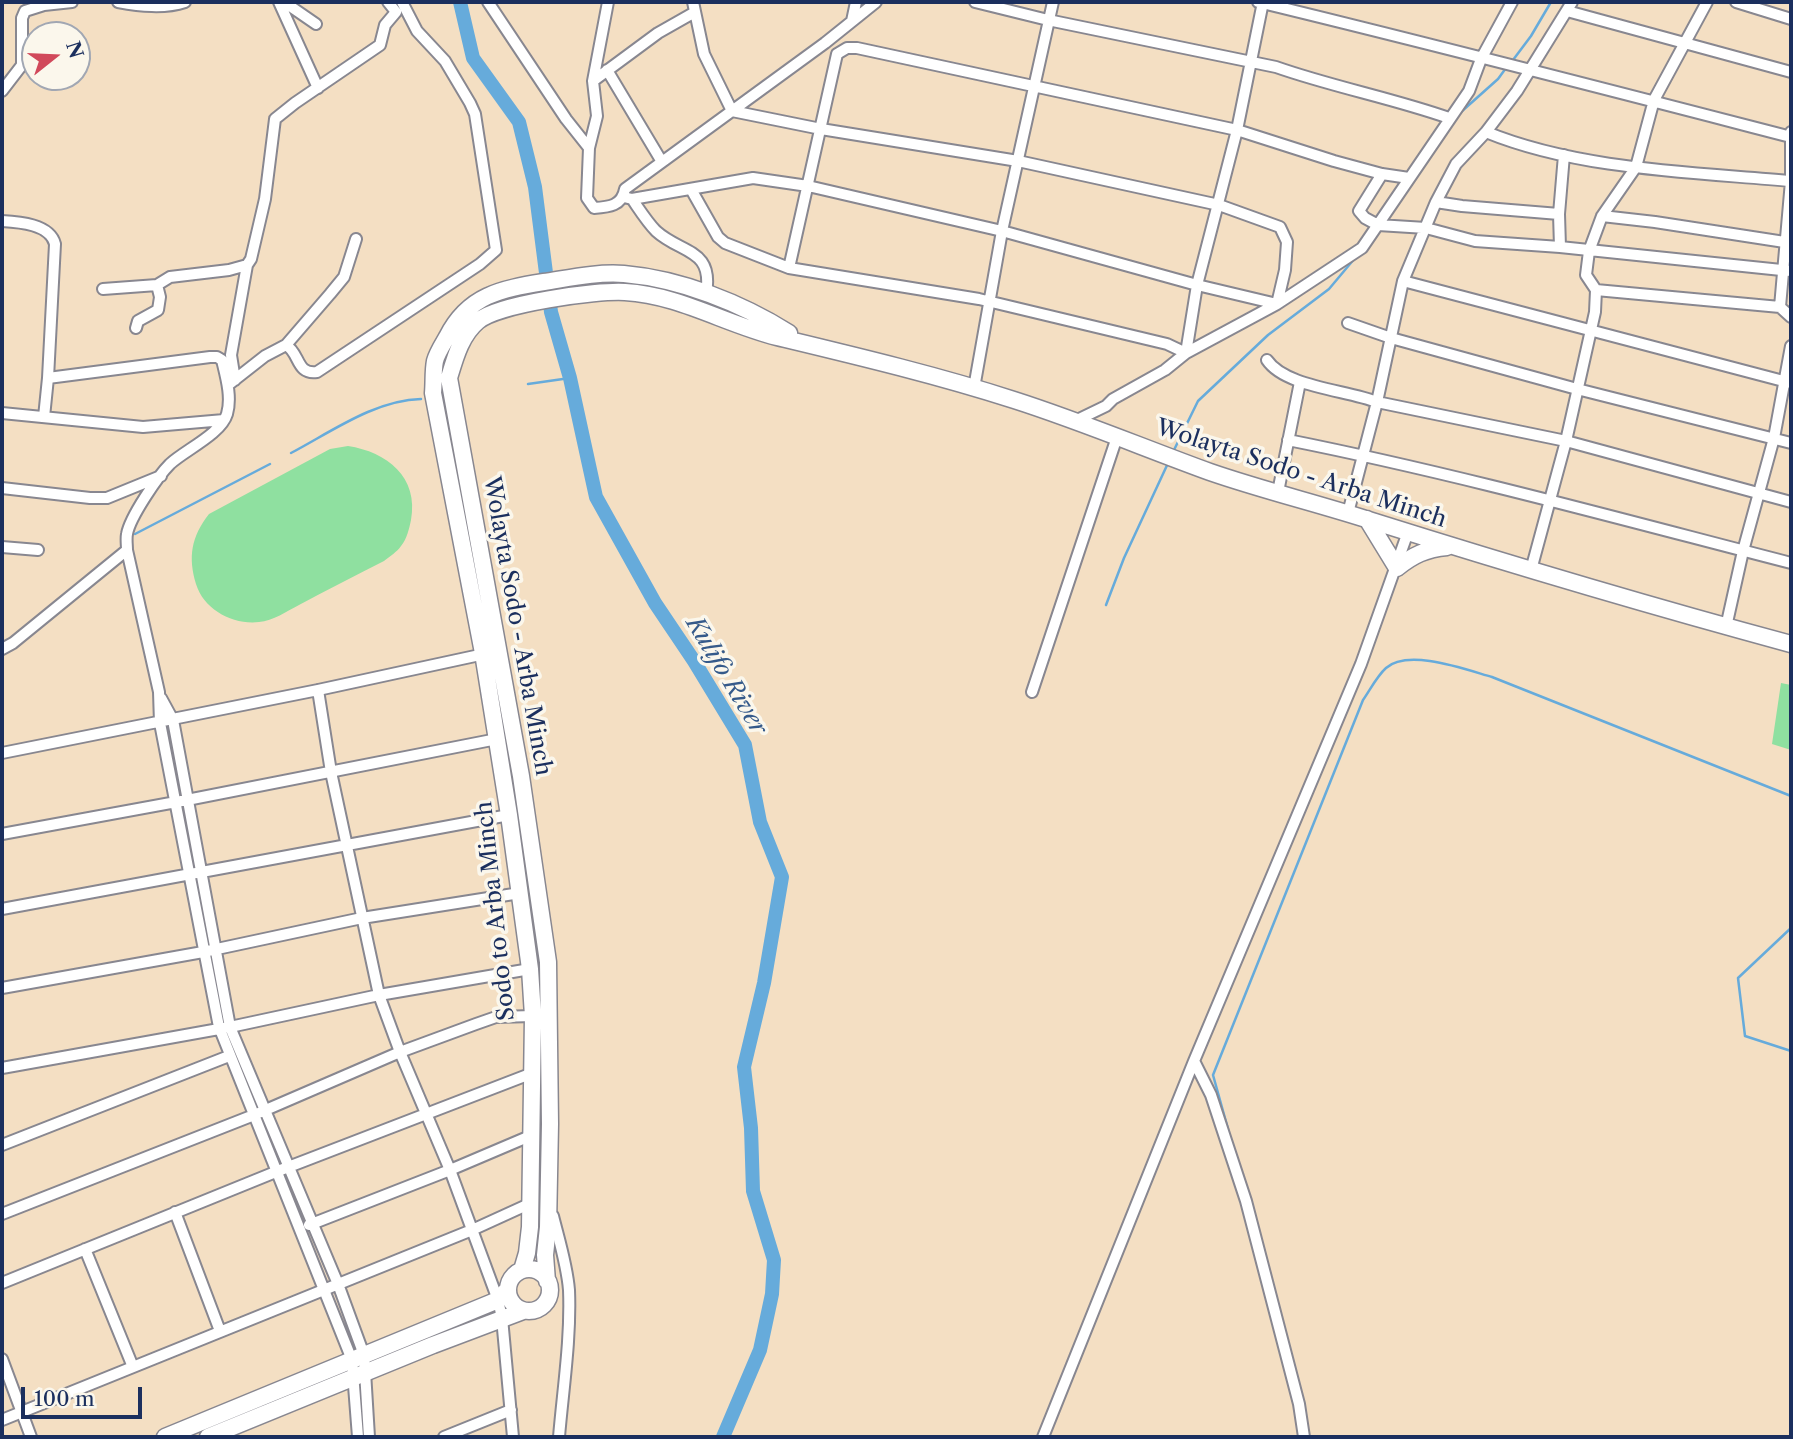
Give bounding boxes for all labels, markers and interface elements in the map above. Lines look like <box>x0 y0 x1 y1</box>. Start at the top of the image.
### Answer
north arrow <box>21 21 91 91</box>
text: N <box>61 39 88 61</box>
street label: Wolayta Sodo - Arba Minch <box>1152 414 1450 534</box>
street label: Wolayta Sodo - Arba Minch <box>477 474 557 778</box>
water label: Kulifo River <box>679 611 773 741</box>
street label: Sodo to Arba Minch <box>471 800 521 1022</box>
scale bar <box>24 1372 145 1416</box>
text: 100 m <box>34 1386 95 1411</box>

